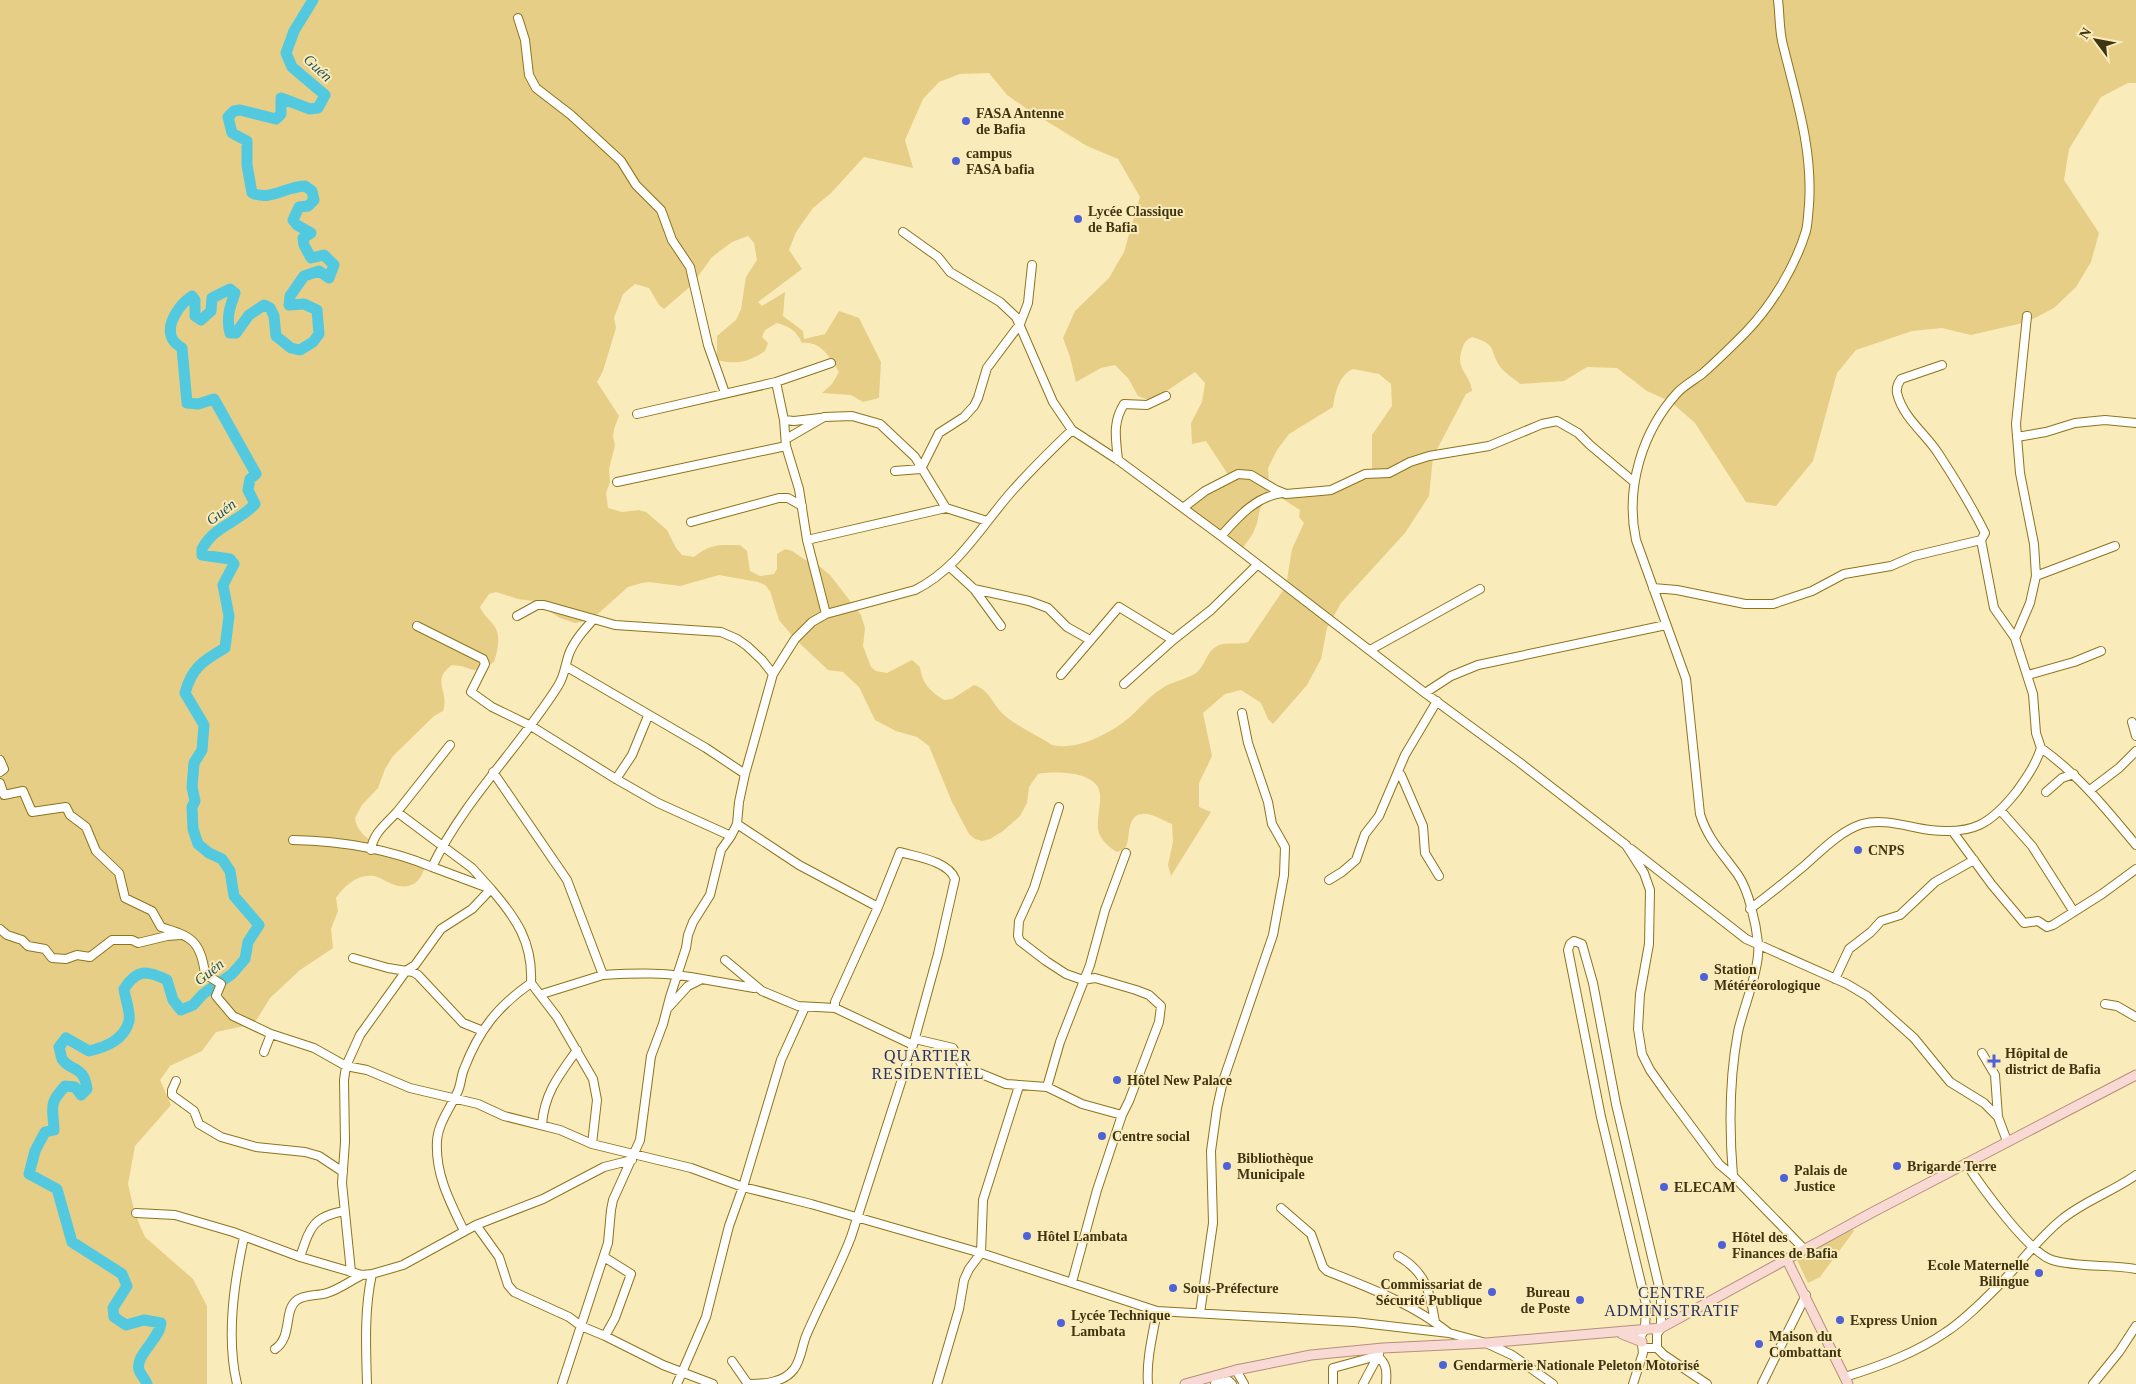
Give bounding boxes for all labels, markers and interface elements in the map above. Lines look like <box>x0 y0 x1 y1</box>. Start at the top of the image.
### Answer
north arrow <box>2071 15 2121 65</box>
text: N <box>2076 25 2094 42</box>
water label: Guén <box>301 51 335 85</box>
place label: FASA Antenne de Bafia <box>976 106 1064 137</box>
marker: FASA Antenne de Bafia <box>960 115 972 127</box>
place label: campus FASA bafia <box>966 146 1035 177</box>
marker: campus FASA bafia <box>950 155 962 167</box>
place label: Lycée Classique de Bafia <box>1088 204 1183 235</box>
marker: Lycée Classique de Bafia <box>1072 213 1084 225</box>
water label: Guén <box>203 496 239 528</box>
place label: CNPS <box>1868 843 1905 858</box>
marker: CNPS <box>1852 844 1864 856</box>
water label: Guén <box>191 956 227 988</box>
place label: Station Météréorologique <box>1714 962 1820 993</box>
marker: Station Météréorologique <box>1698 971 1710 983</box>
place label: Hôpital de district de Bafia <box>2005 1046 2101 1077</box>
district label: QUARTIER RESIDENTIEL <box>871 1047 985 1082</box>
marker: Hôpital de district de Bafia <box>1987 1054 2001 1068</box>
place label: Hôtel New Palace <box>1127 1073 1232 1088</box>
marker: Hôtel New Palace <box>1111 1074 1123 1086</box>
place label: Centre social <box>1112 1129 1190 1144</box>
marker: Centre social <box>1096 1130 1108 1142</box>
place label: Bibliothèque Municipale <box>1237 1151 1313 1182</box>
place label: Brigarde Terre <box>1907 1159 1997 1174</box>
marker: Bibliothèque Municipale <box>1221 1160 1233 1172</box>
marker: Brigarde Terre <box>1891 1160 1903 1172</box>
place label: Palais de Justice <box>1794 1163 1847 1194</box>
marker: Palais de Justice <box>1778 1172 1790 1184</box>
place label: ELECAM <box>1674 1180 1735 1195</box>
marker: ELECAM <box>1658 1181 1670 1193</box>
place label: Hôtel Lambata <box>1037 1229 1128 1244</box>
marker: Hôtel Lambata <box>1021 1230 1033 1242</box>
place label: Hôtel des Finances de Bafia <box>1732 1230 1838 1261</box>
marker: Hôtel des Finances de Bafia <box>1716 1239 1728 1251</box>
place label: Ecole Maternelle Bilingue <box>1928 1258 2029 1289</box>
marker: Ecole Maternelle Bilingue <box>2033 1267 2045 1279</box>
place label: Commissariat de Sécurité Publique <box>1376 1277 1482 1308</box>
place label: Sous-Préfecture <box>1183 1281 1278 1296</box>
marker: Sous-Préfecture <box>1167 1282 1179 1294</box>
district label: CENTRE ADMINISTRATIF <box>1604 1284 1740 1319</box>
place label: Bureau de Poste <box>1521 1285 1570 1316</box>
marker: Commissariat de Sécurité Publique <box>1486 1286 1498 1298</box>
marker: Bureau de Poste <box>1574 1294 1586 1306</box>
place label: Lycée Technique Lambata <box>1071 1308 1170 1339</box>
place label: Express Union <box>1850 1313 1937 1328</box>
marker: Express Union <box>1834 1314 1846 1326</box>
marker: Lycée Technique Lambata <box>1055 1317 1067 1329</box>
place label: Maison du Combattant <box>1769 1329 1842 1360</box>
marker: Maison du Combattant <box>1753 1338 1765 1350</box>
place label: Gendarmerie Nationale Peleton Motorisé <box>1453 1358 1699 1373</box>
marker: Gendarmerie Nationale Peleton Motorisé <box>1437 1359 1449 1371</box>

